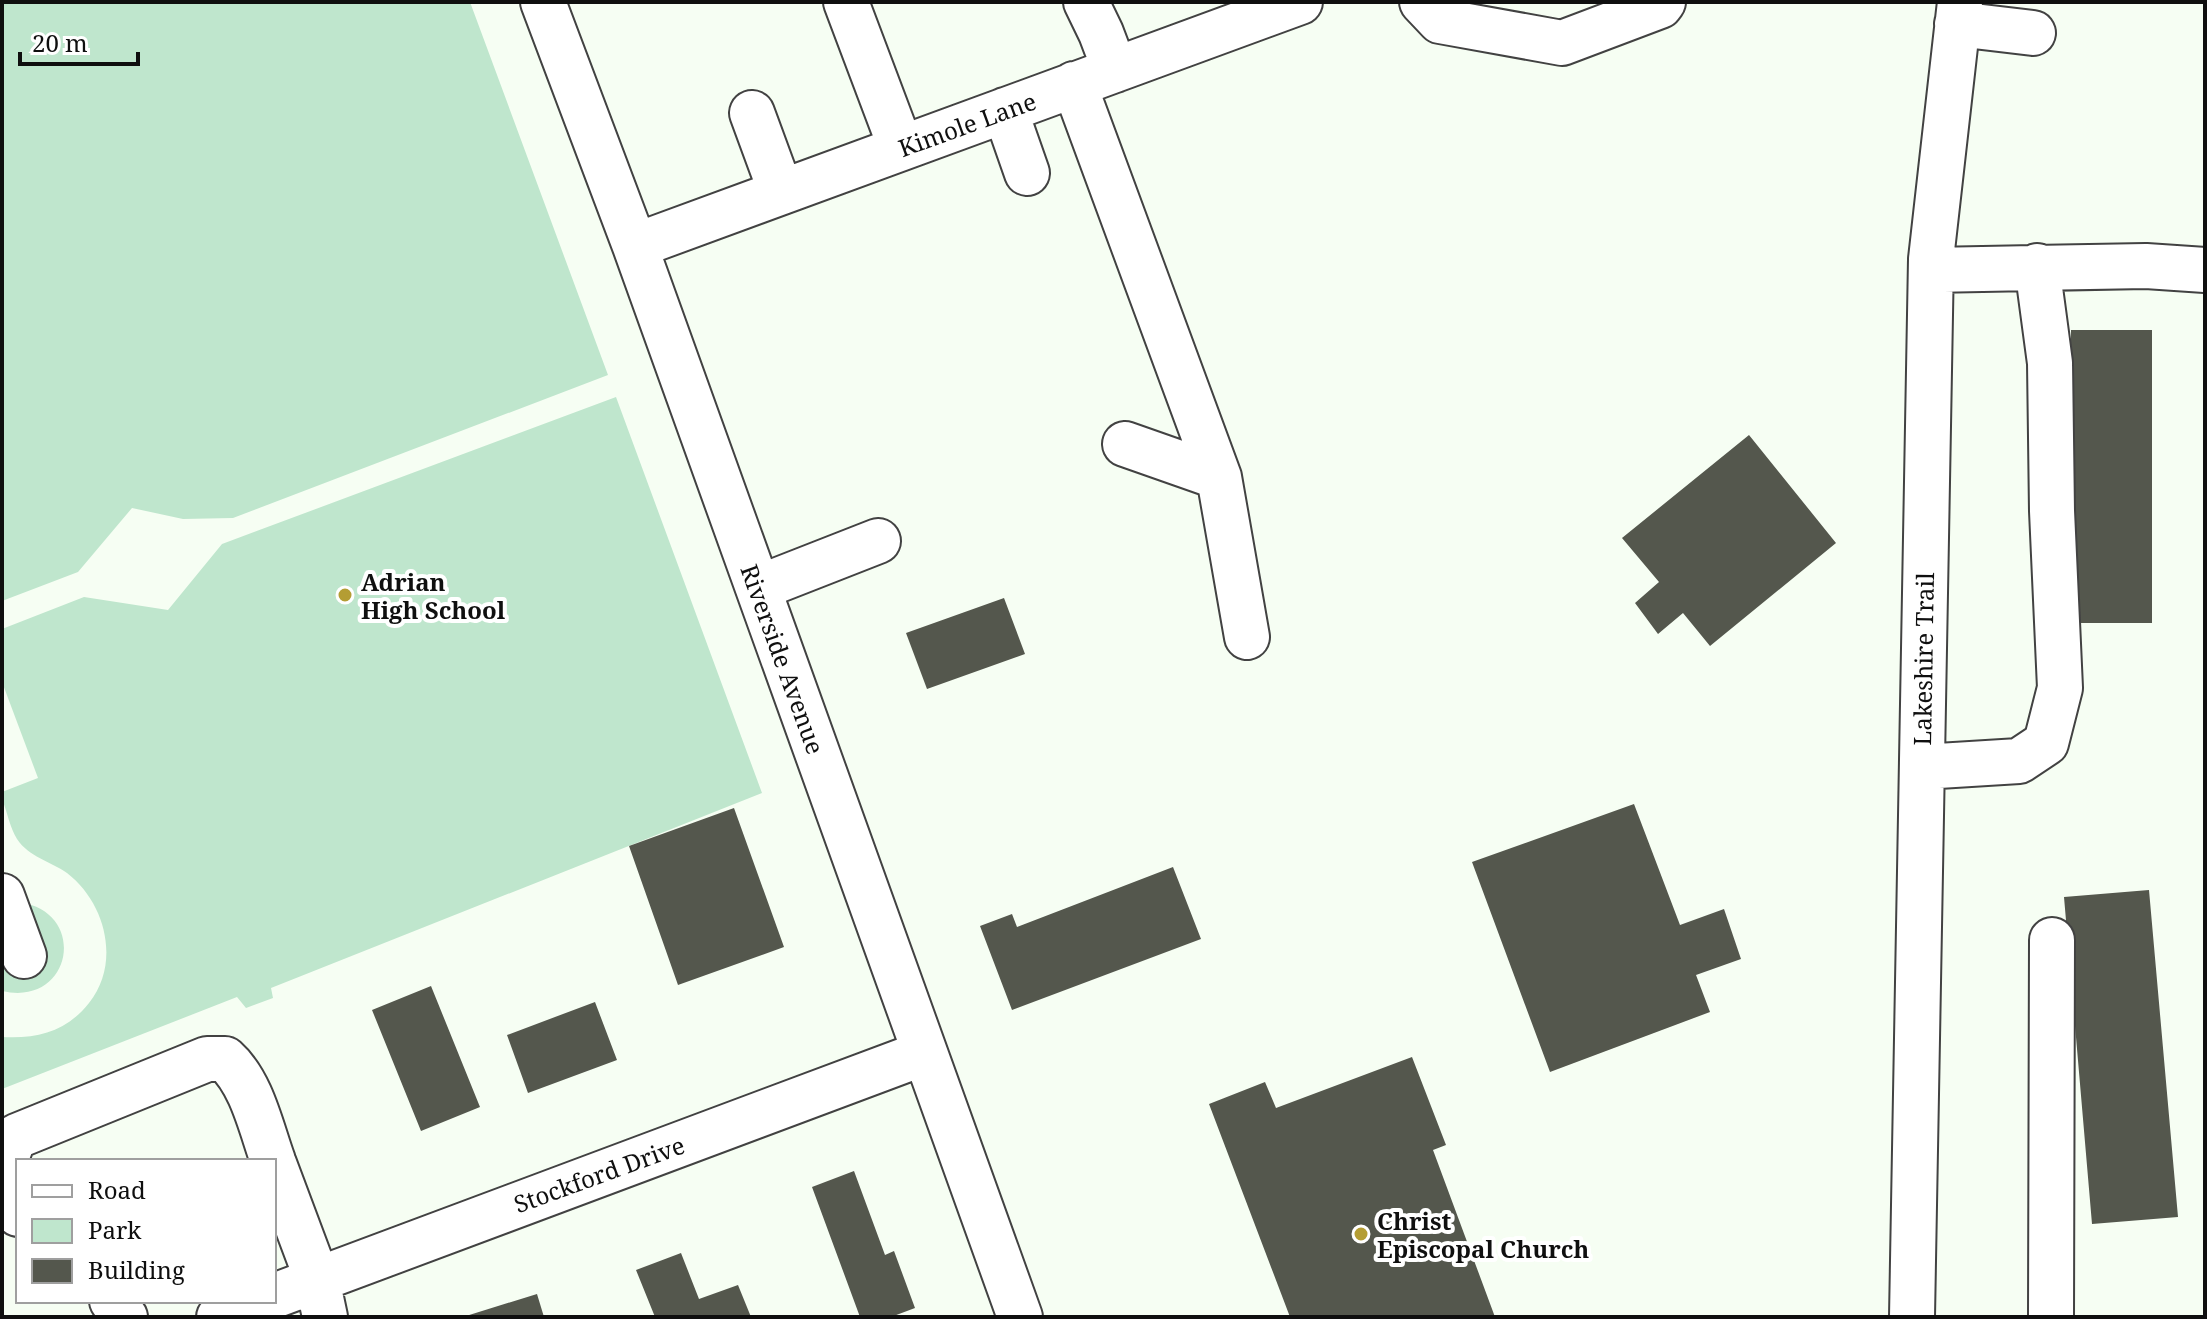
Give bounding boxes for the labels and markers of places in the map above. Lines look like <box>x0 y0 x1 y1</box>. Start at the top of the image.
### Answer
place label: Adrian High School <box>361 565 506 626</box>
marker: Adrian High School <box>336 586 354 604</box>
place label: Christ Episcopal Church <box>1377 1204 1589 1265</box>
marker: Christ Episcopal Church <box>1352 1225 1370 1243</box>

